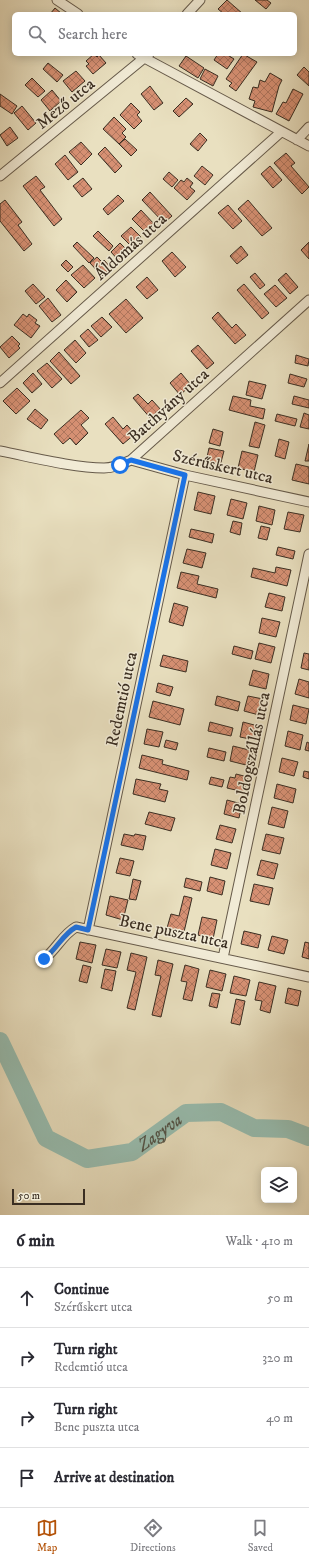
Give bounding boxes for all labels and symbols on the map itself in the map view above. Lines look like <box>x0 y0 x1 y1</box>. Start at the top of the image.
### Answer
street label: Mező utca <box>32 73 100 134</box>
street label: Áldomás utca <box>89 207 172 285</box>
street label: Batthyány utca <box>124 363 214 448</box>
street label: Szérűskert utca <box>170 445 276 489</box>
route start <box>111 456 129 474</box>
street label: Redemtió utca <box>101 649 143 749</box>
street label: Boldogszállás utca <box>228 689 276 816</box>
street label: Bene puszta utca <box>117 910 231 955</box>
route end <box>35 950 53 968</box>
water label: Zagyva <box>132 1109 187 1157</box>
scale bar <box>12 1187 85 1206</box>

